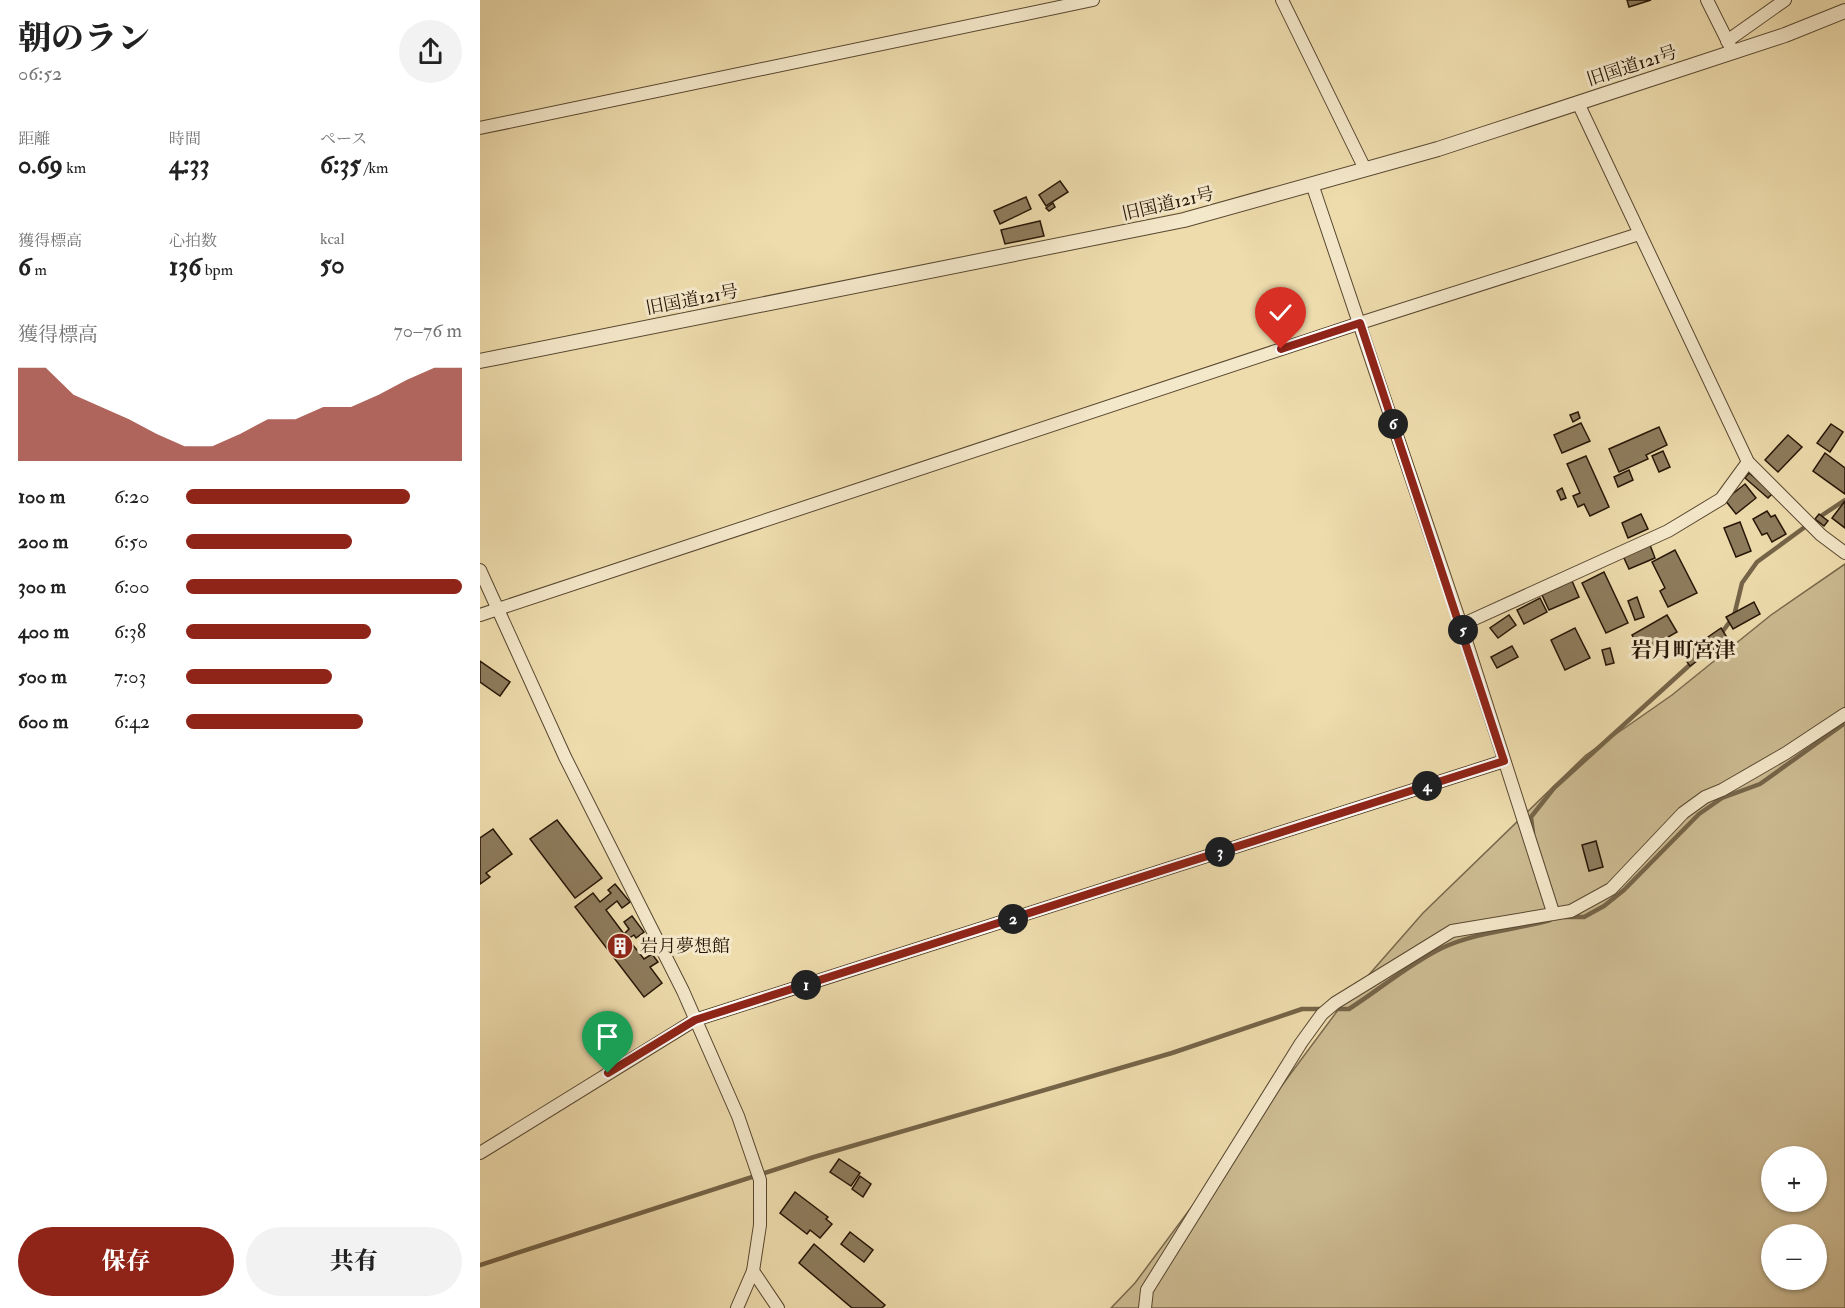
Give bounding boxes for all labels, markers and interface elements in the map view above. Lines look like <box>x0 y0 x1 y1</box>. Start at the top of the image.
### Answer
text: 朝のラン <box>18 18 150 59</box>
button: share <box>399 20 462 83</box>
street label: 旧国道121号 <box>1584 41 1680 91</box>
text: 06:52 <box>18 61 62 86</box>
text: 距離 <box>18 129 50 149</box>
text: 時間 <box>169 129 201 149</box>
text: ペース <box>320 129 367 149</box>
text: 0.69 <box>18 149 63 181</box>
text: 4:33 <box>169 149 209 181</box>
text: 6:35 <box>320 149 361 181</box>
text: km <box>63 158 86 178</box>
text: /km <box>361 158 389 178</box>
street label: 旧国道121号 <box>1120 182 1216 226</box>
text: kcal <box>320 229 345 249</box>
text: 獲得標高 <box>18 231 82 251</box>
text: 心拍数 <box>169 231 217 251</box>
text: 50 <box>320 249 345 281</box>
text: 6 <box>18 251 31 283</box>
text: 136 <box>169 251 201 283</box>
text: m <box>31 260 47 280</box>
text: bpm <box>201 260 233 280</box>
street label: 旧国道121号 <box>644 280 740 320</box>
pin <box>1255 287 1306 349</box>
icon: check <box>1264 296 1297 329</box>
text: 70–76 m <box>394 318 462 343</box>
text: 獲得標高 <box>18 322 98 347</box>
pin: 6 <box>1378 409 1408 439</box>
text: 6 <box>1389 414 1397 434</box>
text: 100 m <box>18 484 65 509</box>
text: 6:20 <box>114 484 149 509</box>
text: 200 m <box>18 529 68 554</box>
text: 6:50 <box>114 529 148 554</box>
text: 300 m <box>18 574 66 599</box>
text: 6:00 <box>114 574 150 599</box>
pin: 5 <box>1448 615 1478 645</box>
text: 400 m <box>18 619 69 644</box>
text: 6:38 <box>114 619 146 644</box>
text: 5 <box>1459 620 1467 640</box>
district label: 岩月町宮津 <box>1631 637 1736 664</box>
text: 500 m <box>18 664 67 689</box>
text: 7:03 <box>114 664 146 689</box>
text: 600 m <box>18 709 68 734</box>
text: 6:42 <box>114 709 150 734</box>
pin: 4 <box>1412 771 1442 801</box>
text: 4 <box>1423 776 1431 796</box>
pin: 3 <box>1205 837 1235 867</box>
text: 3 <box>1217 842 1223 862</box>
pin: 2 <box>998 904 1028 934</box>
text: 2 <box>1009 909 1017 929</box>
building icon: 岩月夢想館 <box>605 931 635 961</box>
place label: 岩月夢想館 <box>640 935 730 958</box>
pin: 1 <box>791 970 821 1000</box>
text: 1 <box>803 975 809 995</box>
pin <box>582 1011 633 1073</box>
icon: arrive <box>591 1020 624 1053</box>
map controls <box>1761 1146 1827 1290</box>
button: + <box>1761 1146 1827 1212</box>
button: − <box>1761 1224 1827 1290</box>
button: 保存 <box>18 1227 234 1296</box>
button: 共有 <box>246 1227 462 1296</box>

